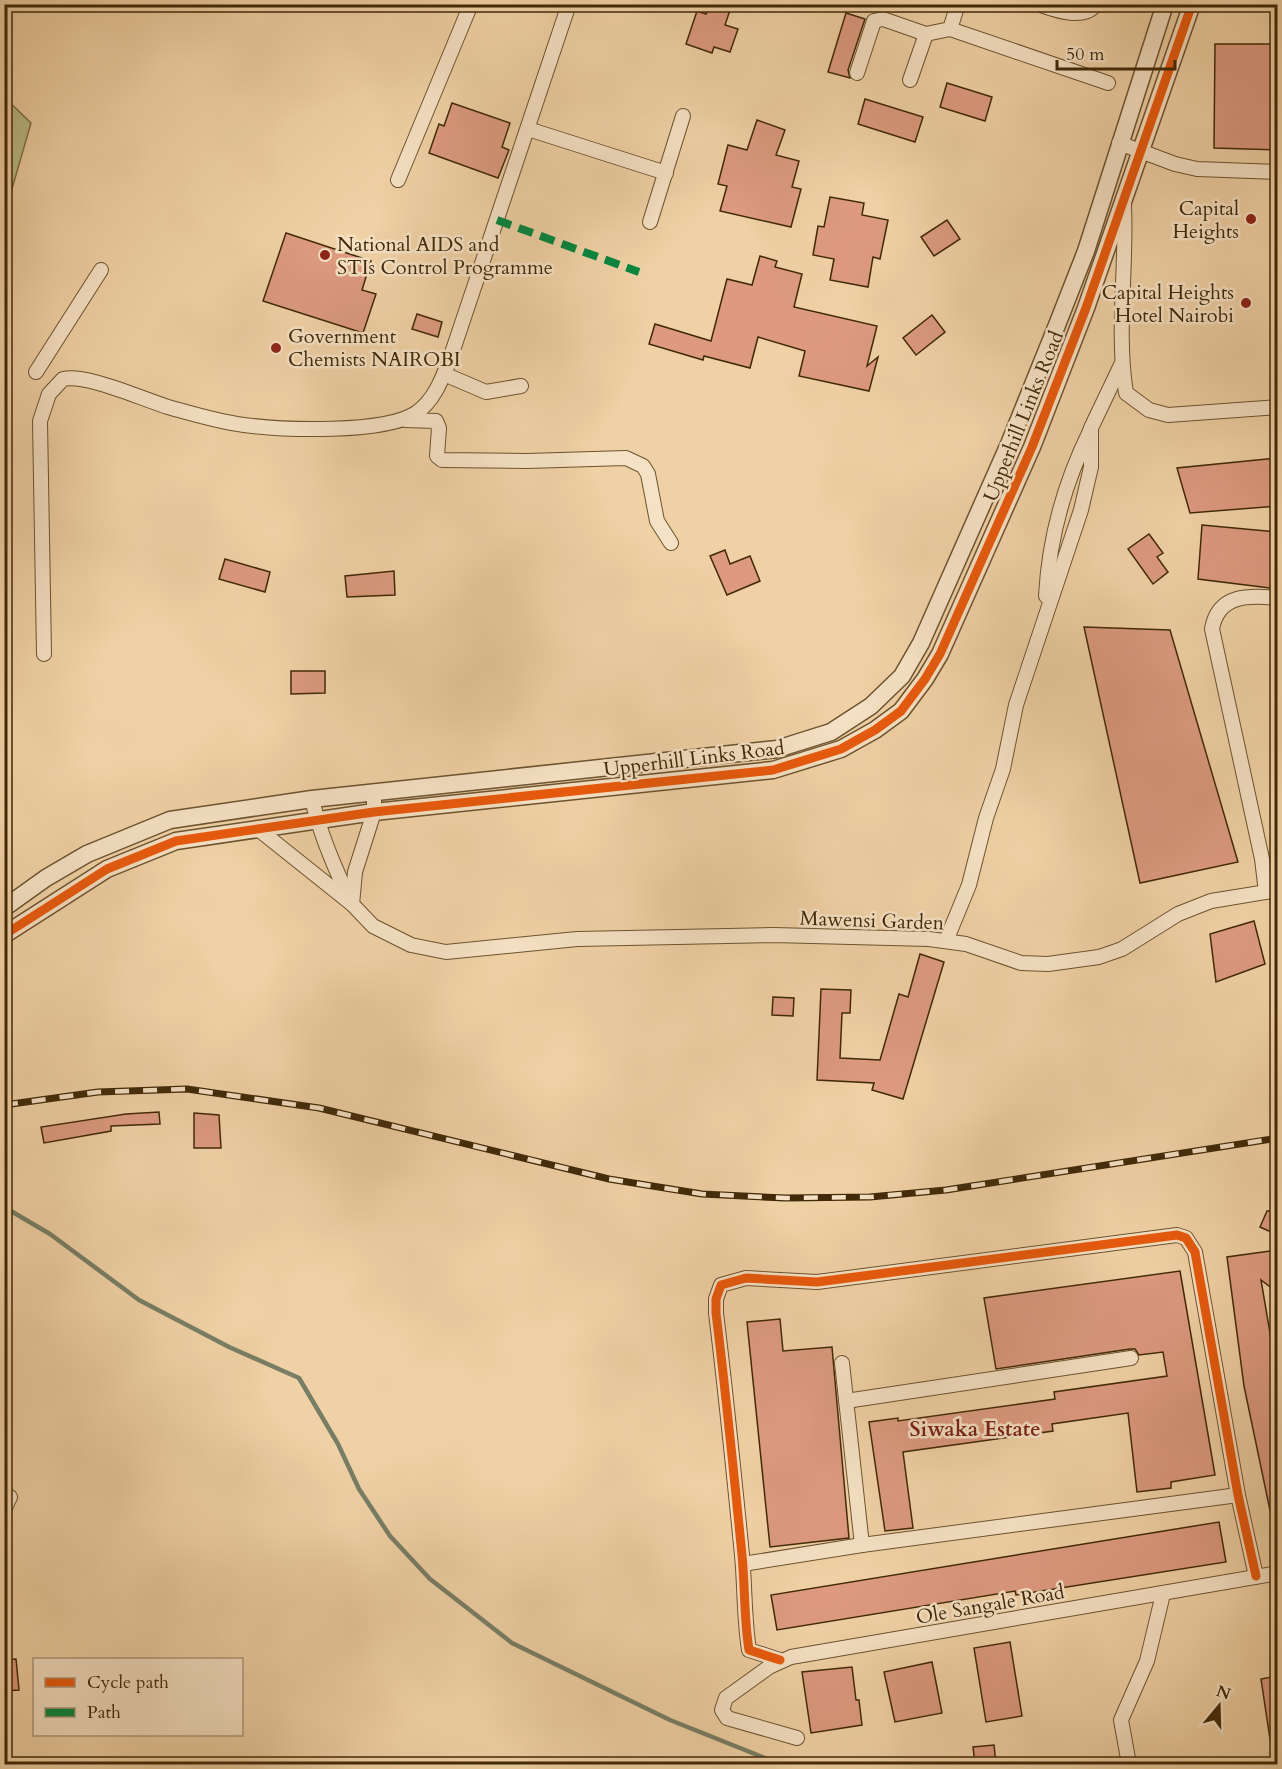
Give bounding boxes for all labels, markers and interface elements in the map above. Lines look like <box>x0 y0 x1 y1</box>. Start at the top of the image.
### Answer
scale bar <box>1057 33 1176 71</box>
text: 50 m <box>1066 42 1105 67</box>
place label: Capital Heights <box>1172 195 1239 245</box>
marker: Capital Heights <box>1244 212 1258 226</box>
place label: National AIDS and STIs Control Programme <box>337 231 553 281</box>
marker: National AIDS and STIs Control Programme <box>318 248 332 262</box>
place label: Capital Heights Hotel Nairobi <box>1102 279 1234 329</box>
marker: Capital Heights Hotel Nairobi <box>1239 296 1253 310</box>
place label: Government Chemists NAIROBI <box>288 323 461 373</box>
street label: Upperhill Links Road <box>977 326 1070 506</box>
marker: Government Chemists NAIROBI <box>269 341 283 355</box>
street label: Upperhill Links Road <box>602 734 786 783</box>
street label: Mawensi Garden <box>799 904 945 937</box>
district label: Siwaka Estate <box>909 1415 1041 1444</box>
street label: Ole Sangale Road <box>914 1578 1067 1631</box>
legend <box>33 1658 243 1736</box>
text: Cycle path <box>87 1670 169 1695</box>
north arrow <box>1189 1676 1249 1736</box>
text: N <box>1213 1680 1234 1705</box>
text: Path <box>87 1700 121 1725</box>

